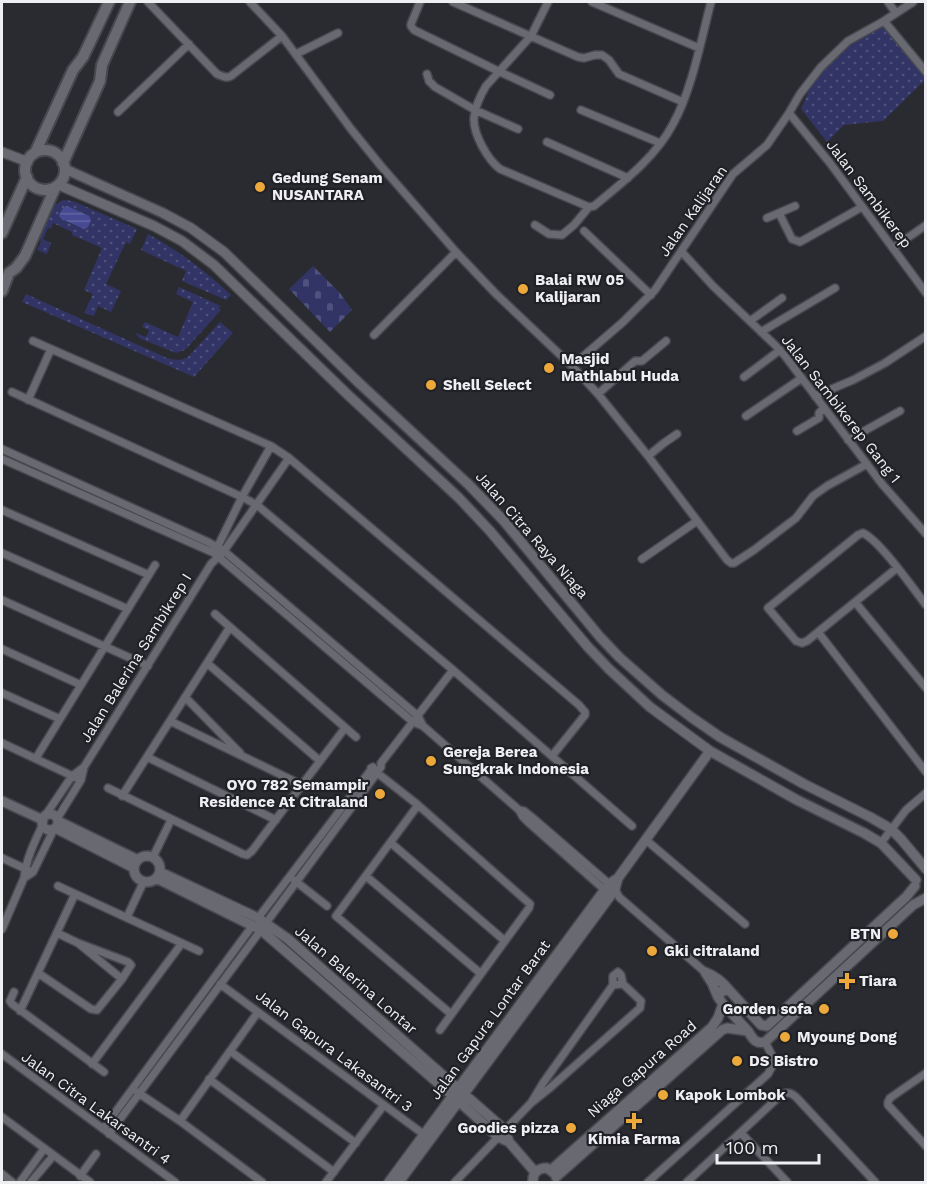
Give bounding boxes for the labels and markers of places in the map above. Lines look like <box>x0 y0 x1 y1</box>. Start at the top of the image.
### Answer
place label: Gedung Senam NUSANTARA <box>272 169 383 204</box>
marker: Gedung Senam NUSANTARA <box>253 180 267 194</box>
place label: Balai RW 05 Kalijaran <box>535 271 624 306</box>
marker: Balai RW 05 Kalijaran <box>516 282 530 296</box>
place label: Masjid Mathlabul Huda <box>561 350 679 385</box>
marker: Masjid Mathlabul Huda <box>542 361 556 375</box>
place label: Shell Select <box>443 376 532 394</box>
marker: Shell Select <box>424 378 438 392</box>
place label: Gereja Berea Sungkrak Indonesia <box>443 743 589 778</box>
marker: Gereja Berea Sungkrak Indonesia <box>424 754 438 768</box>
place label: OYO 782 Semampir Residence At Citraland <box>199 776 369 811</box>
marker: OYO 782 Semampir Residence At Citraland <box>373 787 387 801</box>
place label: BTN <box>850 925 881 943</box>
marker: BTN <box>886 927 900 941</box>
place label: Gki citraland <box>664 942 760 960</box>
marker: Gki citraland <box>645 944 659 958</box>
place label: Tiara <box>859 972 897 990</box>
marker: Tiara <box>840 974 854 988</box>
place label: Gorden sofa <box>723 1000 812 1018</box>
marker: Gorden sofa <box>817 1002 831 1016</box>
place label: Myoung Dong <box>797 1028 897 1046</box>
marker: Myoung Dong <box>778 1030 792 1044</box>
place label: DS Bistro <box>749 1052 818 1070</box>
marker: DS Bistro <box>730 1054 744 1068</box>
place label: Kapok Lombok <box>675 1086 786 1104</box>
marker: Kapok Lombok <box>656 1088 670 1102</box>
marker: Kimia Farma <box>627 1114 641 1128</box>
place label: Goodies pizza <box>458 1119 559 1137</box>
marker: Goodies pizza <box>564 1121 578 1135</box>
place label: Kimia Farma <box>588 1130 681 1148</box>

